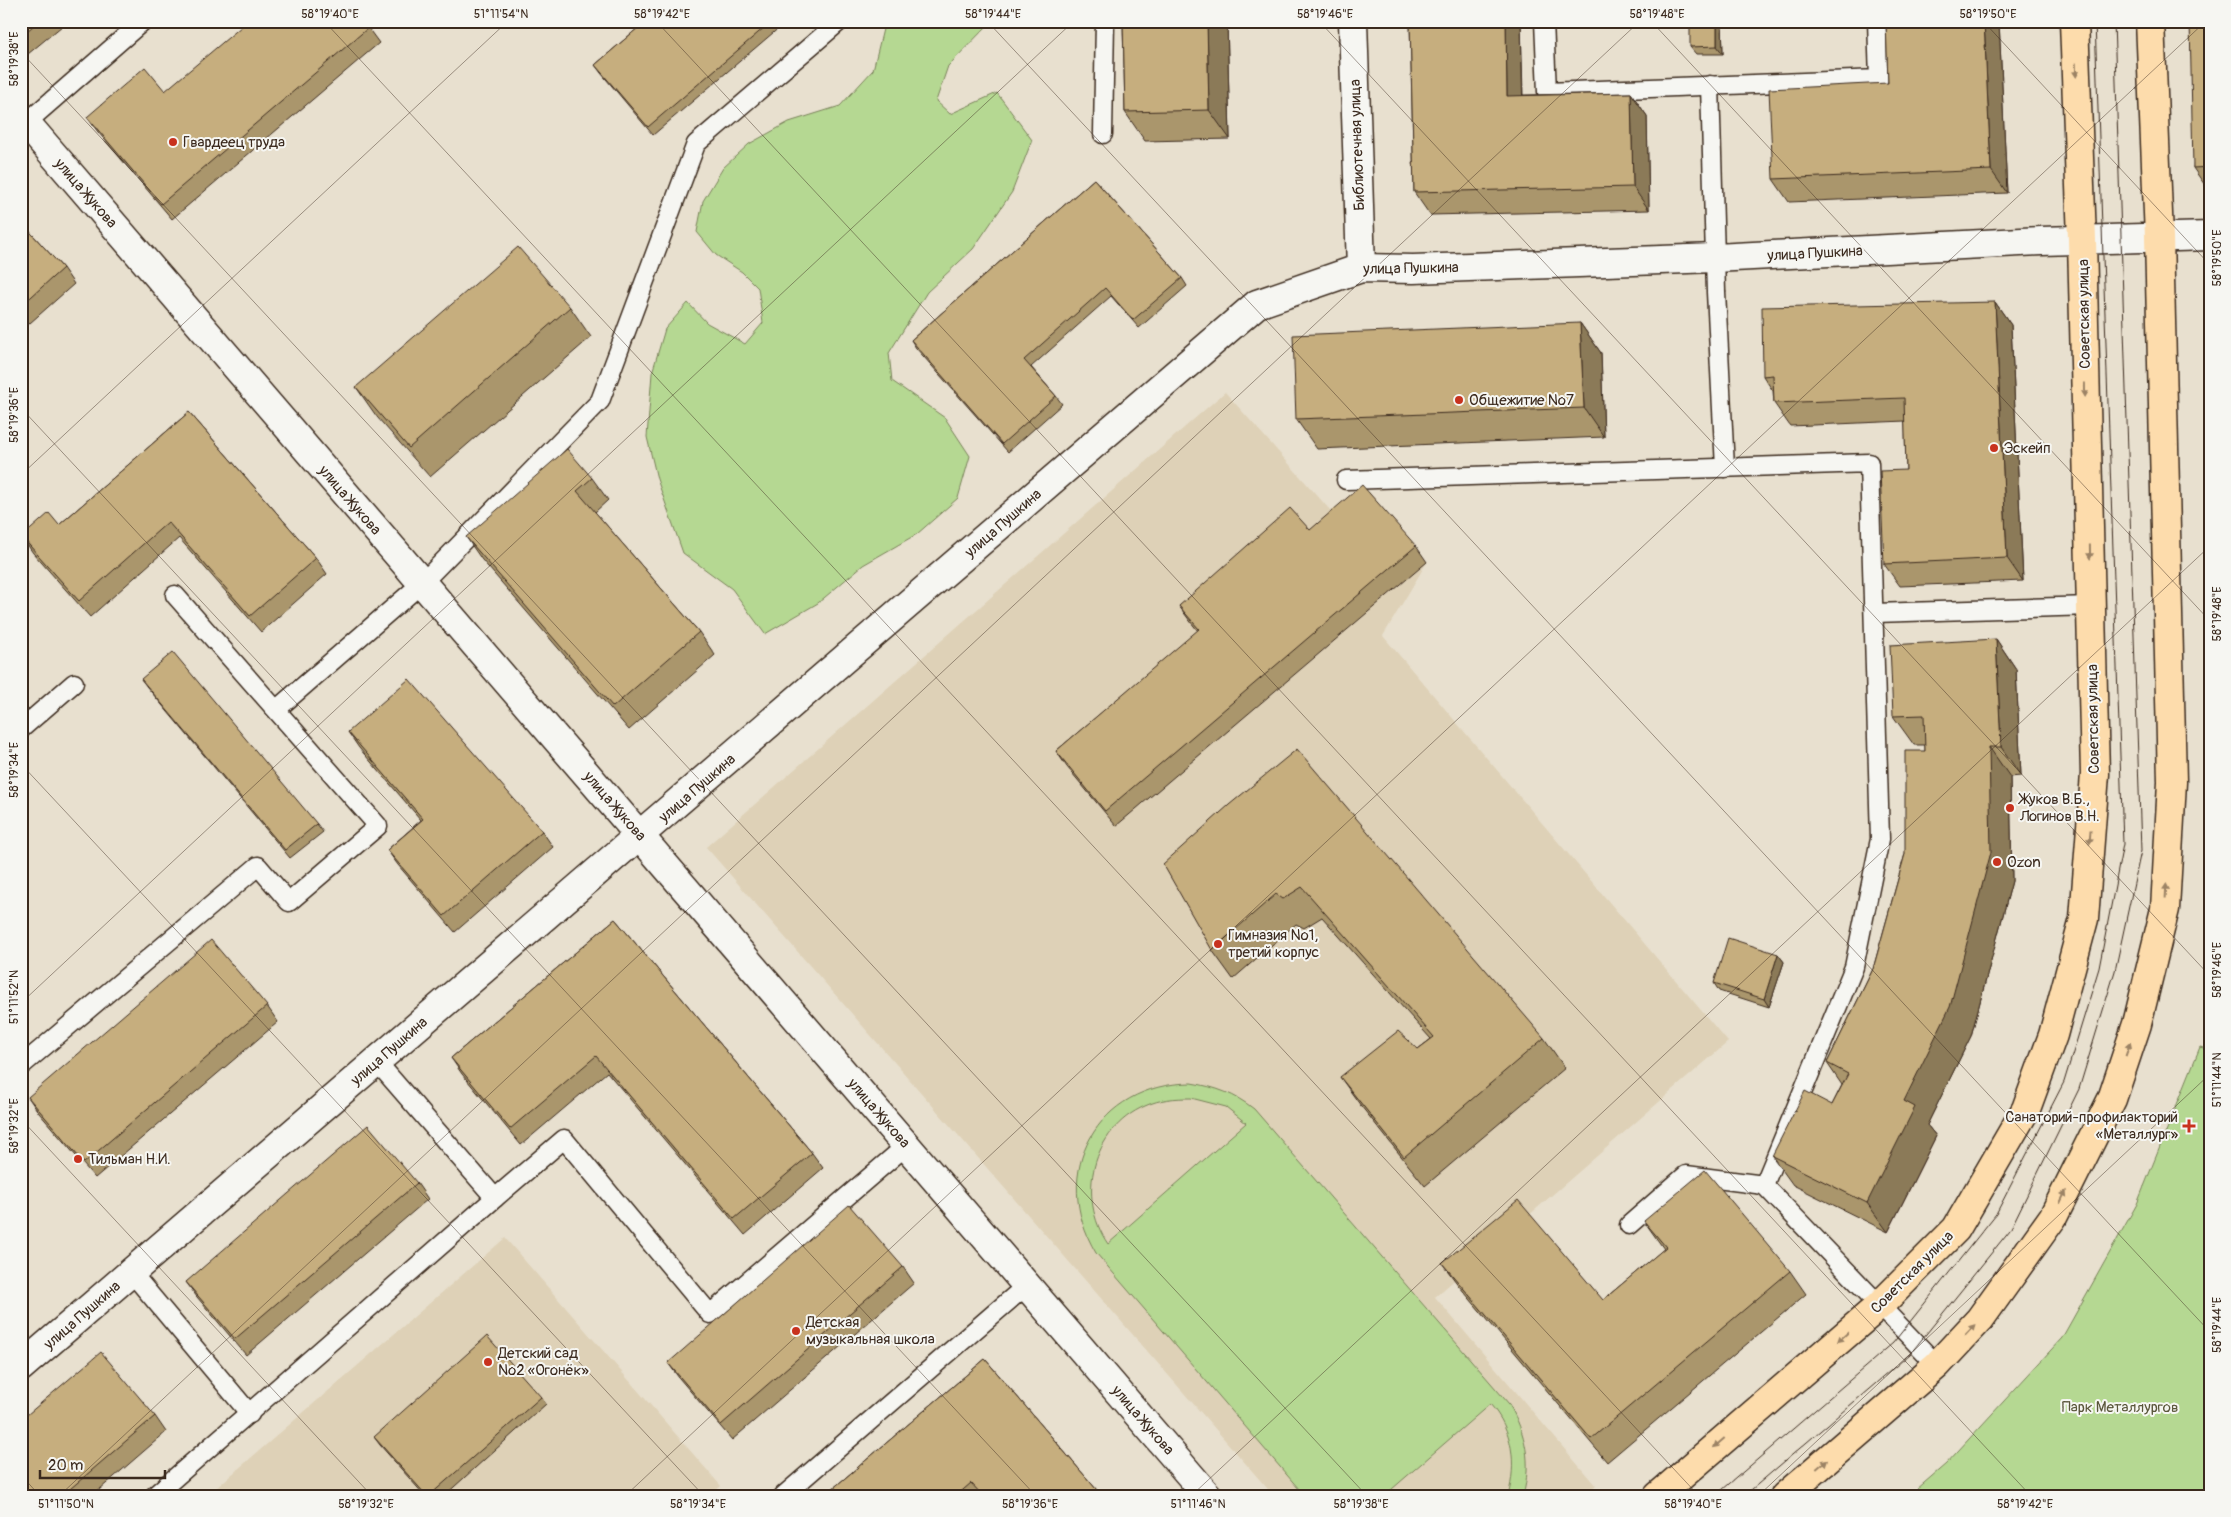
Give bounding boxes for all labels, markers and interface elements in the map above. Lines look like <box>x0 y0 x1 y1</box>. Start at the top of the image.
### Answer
text: 58°19'40"E <box>301 7 359 22</box>
text: 51°11'54"N <box>474 7 528 22</box>
text: 58°19'42"E <box>634 7 690 22</box>
text: 58°19'44"E <box>965 7 1021 22</box>
text: 58°19'46"E <box>1297 7 1353 22</box>
text: 58°19'48"E <box>1629 7 1685 22</box>
text: 58°19'50"E <box>1960 7 2016 22</box>
text: 58°19'38"E <box>7 32 22 86</box>
one-way arrow <box>2072 62 2080 78</box>
street label: Библиотечная улица <box>1346 79 1369 211</box>
place label: Гвардеец труда <box>183 133 285 152</box>
marker: Гвардеец труда <box>167 136 179 148</box>
street label: улица Жукова <box>50 154 121 232</box>
text: 58°19'50"E <box>2210 230 2225 286</box>
street label: улица Пушкина <box>1766 242 1863 266</box>
street label: улица Пушкина <box>1362 258 1459 279</box>
street label: Советская улица <box>2074 259 2095 369</box>
one-way arrow <box>2082 382 2090 398</box>
text: 58°19'36"E <box>7 387 22 443</box>
place label: Общежитие №7 <box>1469 391 1574 410</box>
marker: Общежитие №7 <box>1453 394 1465 406</box>
place label: Эскейп <box>2004 439 2051 458</box>
marker: Эскейп <box>1988 442 2000 454</box>
street label: улица Жукова <box>314 461 385 539</box>
street label: улица Пушкина <box>960 485 1046 563</box>
one-way arrow <box>2086 545 2094 561</box>
text: 58°19'48"E <box>2210 586 2225 642</box>
street label: Советская улица <box>2083 664 2104 774</box>
text: 58°19'34"E <box>7 742 22 798</box>
street label: улица Пушкина <box>654 750 740 828</box>
street label: улица Жукова <box>579 767 650 845</box>
place label: Жуков В.Б., Логинов В.Н. <box>2018 790 2100 826</box>
marker: Жуков В.Б., Логинов В.Н. <box>2004 802 2016 814</box>
one-way arrow <box>2086 829 2094 845</box>
place label: Ozon <box>2007 853 2041 872</box>
marker: Ozon <box>1991 856 2003 868</box>
one-way arrow <box>2162 883 2170 899</box>
place label: Гимназия №1, третий корпус <box>1228 926 1320 962</box>
marker: Гимназия №1, третий корпус <box>1212 938 1224 950</box>
text: 58°19'46"E <box>2210 942 2225 998</box>
text: 51°11'52"N <box>7 970 22 1024</box>
street label: улица Пушкина <box>346 1013 432 1091</box>
one-way arrow <box>2125 1041 2133 1056</box>
text: 51°11'44"N <box>2210 1052 2225 1108</box>
street label: улица Жукова <box>843 1074 914 1152</box>
text: 58°19'32"E <box>7 1098 22 1154</box>
place label: Санаторий-профилакторий «Металлург» <box>2005 1108 2178 1144</box>
marker: Санаторий-профилакторий «Металлург» <box>2182 1119 2196 1133</box>
place label: Тильман Н.И. <box>88 1150 170 1169</box>
marker: Тильман Н.И. <box>72 1153 84 1165</box>
one-way arrow <box>2059 1190 2067 1205</box>
street label: Советская улица <box>1867 1227 1958 1318</box>
street label: улица Пушкина <box>39 1277 125 1355</box>
text: 58°19'44"E <box>2210 1297 2225 1353</box>
place label: Детская музыкальная школа <box>805 1313 935 1349</box>
one-way arrow <box>1964 1324 1976 1336</box>
marker: Детская музыкальная школа <box>790 1325 802 1337</box>
one-way arrow <box>1836 1332 1849 1343</box>
place label: Детский сад №2 «Огонёк» <box>497 1344 589 1380</box>
marker: Детский сад №2 «Огонёк» <box>482 1356 494 1368</box>
street label: улица Жукова <box>1107 1381 1178 1459</box>
park label: Парк Металлургов <box>2062 1398 2178 1417</box>
one-way arrow <box>1713 1438 1726 1449</box>
scale bar <box>40 1447 165 1479</box>
text: 20 m <box>48 1456 83 1475</box>
one-way arrow <box>1815 1458 1827 1470</box>
text: 51°11'50"N <box>38 1497 94 1512</box>
text: 58°19'32"E <box>338 1497 394 1512</box>
text: 58°19'34"E <box>670 1497 726 1512</box>
text: 58°19'36"E <box>1002 1497 1058 1512</box>
text: 51°11'46"N <box>1170 1497 1226 1512</box>
text: 58°19'38"E <box>1334 1497 1388 1512</box>
text: 58°19'40"E <box>1664 1497 1722 1512</box>
text: 58°19'42"E <box>1997 1497 2053 1512</box>

